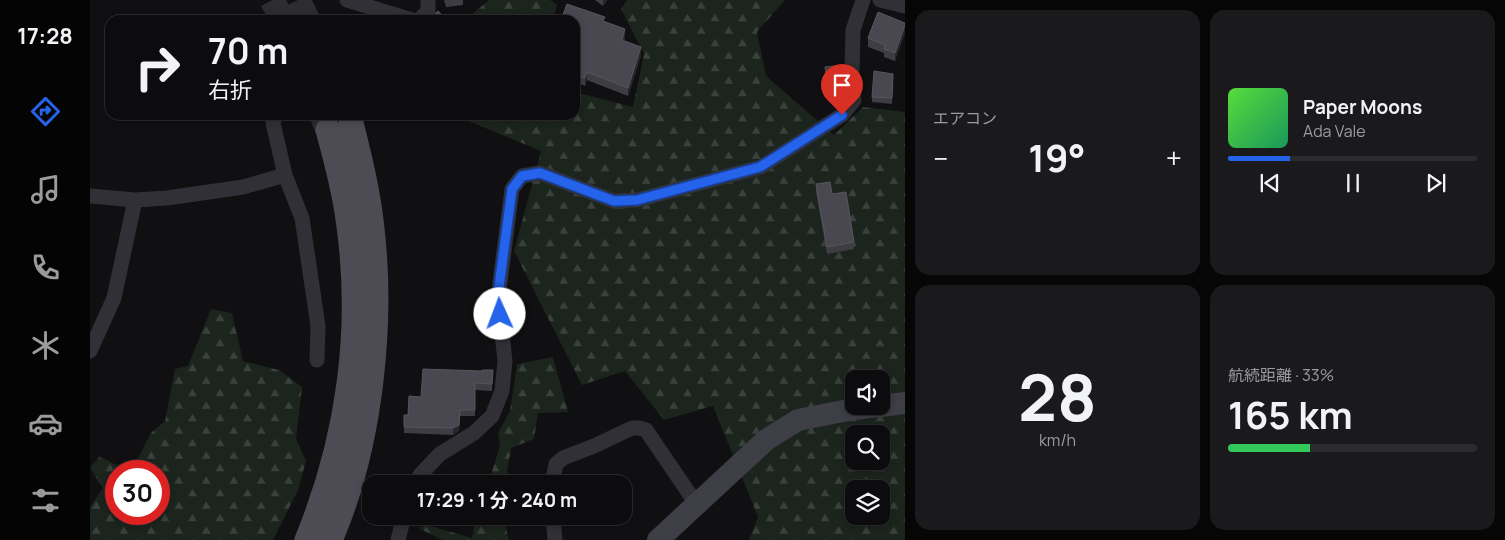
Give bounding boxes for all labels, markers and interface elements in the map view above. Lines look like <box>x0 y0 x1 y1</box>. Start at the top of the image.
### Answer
text: 17:28 <box>17 21 73 51</box>
text: 70 m <box>208 27 288 75</box>
icon: right <box>125 35 190 100</box>
pin <box>821 64 863 115</box>
icon: arrive <box>828 71 856 99</box>
text: 右折 <box>208 75 252 105</box>
icon: directions <box>28 94 63 129</box>
text: Paper Moons <box>1303 94 1422 120</box>
text: エアコン <box>933 107 997 129</box>
text: Ada Vale <box>1303 120 1366 142</box>
text: 19° <box>1028 131 1086 183</box>
text: − <box>933 139 948 177</box>
text: + <box>1166 139 1182 177</box>
icon: previous <box>1256 169 1284 197</box>
icon: pause <box>1339 169 1367 197</box>
icon: next <box>1422 169 1450 197</box>
icon: music <box>28 172 63 207</box>
icon: phone <box>28 250 63 285</box>
position arrow <box>473 287 525 339</box>
icon: climate <box>28 328 63 363</box>
text: 28 <box>1018 352 1097 441</box>
text: 航続距離 · 33% <box>1228 364 1334 386</box>
map controls <box>845 370 890 525</box>
button: sound <box>845 370 890 415</box>
text: 165 km <box>1228 388 1353 440</box>
icon: car <box>28 406 63 441</box>
button: search <box>845 425 890 470</box>
text: km/h <box>1039 429 1076 451</box>
speed limit sign: 30 <box>105 460 170 525</box>
button: layers <box>845 480 890 525</box>
icon: filters <box>28 483 63 518</box>
text: 17:29 · 1 分 · 240 m <box>417 487 577 513</box>

